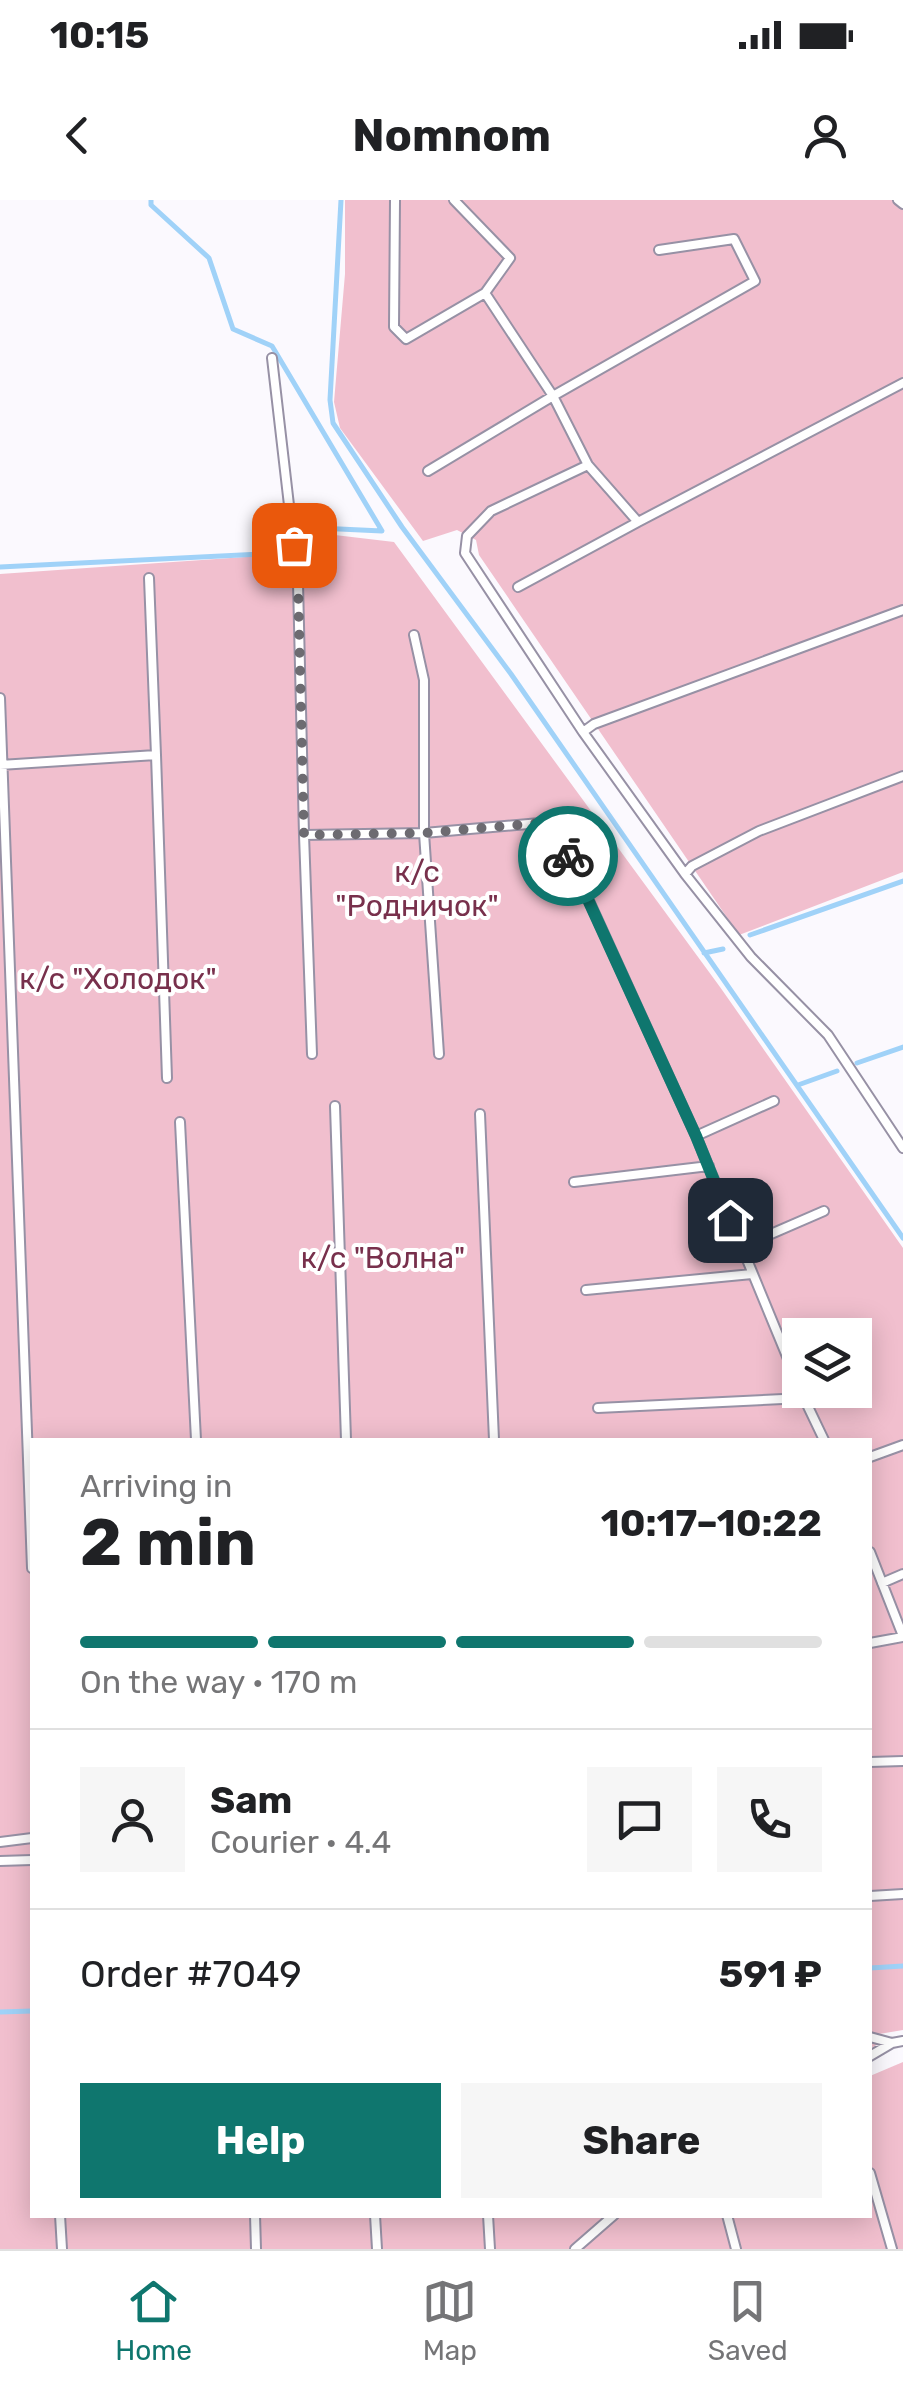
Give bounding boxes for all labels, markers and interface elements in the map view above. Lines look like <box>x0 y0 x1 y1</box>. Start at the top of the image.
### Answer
text: 10:15 <box>50 12 149 58</box>
icon: back <box>50 108 105 163</box>
icon: person <box>798 108 853 163</box>
text: Nomnom <box>352 109 551 162</box>
pin <box>252 503 337 588</box>
icon: bag <box>267 518 322 573</box>
courier <box>518 806 618 906</box>
icon: bike <box>541 829 596 884</box>
park label: к/с "Родничок" <box>335 854 499 924</box>
park label: к/с "Холодок" <box>19 961 217 997</box>
pin <box>688 1178 773 1263</box>
icon: home <box>703 1193 758 1248</box>
park label: к/с "Волна" <box>301 1240 465 1276</box>
map controls <box>782 1318 872 1408</box>
button: layers <box>782 1318 872 1408</box>
text: Arriving in <box>80 1467 232 1505</box>
text: 10:17–10:22 <box>601 1500 822 1546</box>
text: 2 min <box>80 1504 256 1581</box>
text: On the way · 170 m <box>80 1663 358 1701</box>
button: person <box>80 1767 185 1872</box>
button: chat <box>587 1767 692 1872</box>
button: phone <box>717 1767 822 1872</box>
text: Sam <box>210 1777 292 1823</box>
text: Courier · 4.4 <box>210 1823 391 1861</box>
text: Order #7049 <box>80 1951 302 1997</box>
text: 591 ₽ <box>719 1951 822 1997</box>
button: Help <box>80 2083 441 2198</box>
button: Share <box>461 2083 822 2198</box>
tab: Home <box>115 2274 192 2367</box>
tab: Map <box>422 2274 477 2367</box>
tab: Saved <box>708 2274 788 2367</box>

